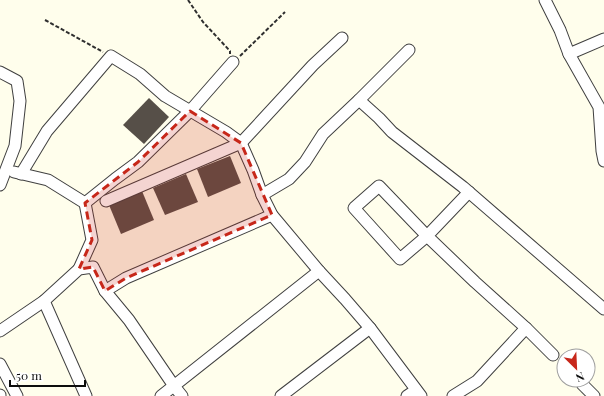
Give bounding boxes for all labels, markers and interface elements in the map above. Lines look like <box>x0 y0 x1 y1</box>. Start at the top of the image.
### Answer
north arrow <box>556 348 596 388</box>
scale bar <box>10 362 85 388</box>
text: 50 m <box>16 367 42 383</box>
text: N <box>574 369 587 386</box>

